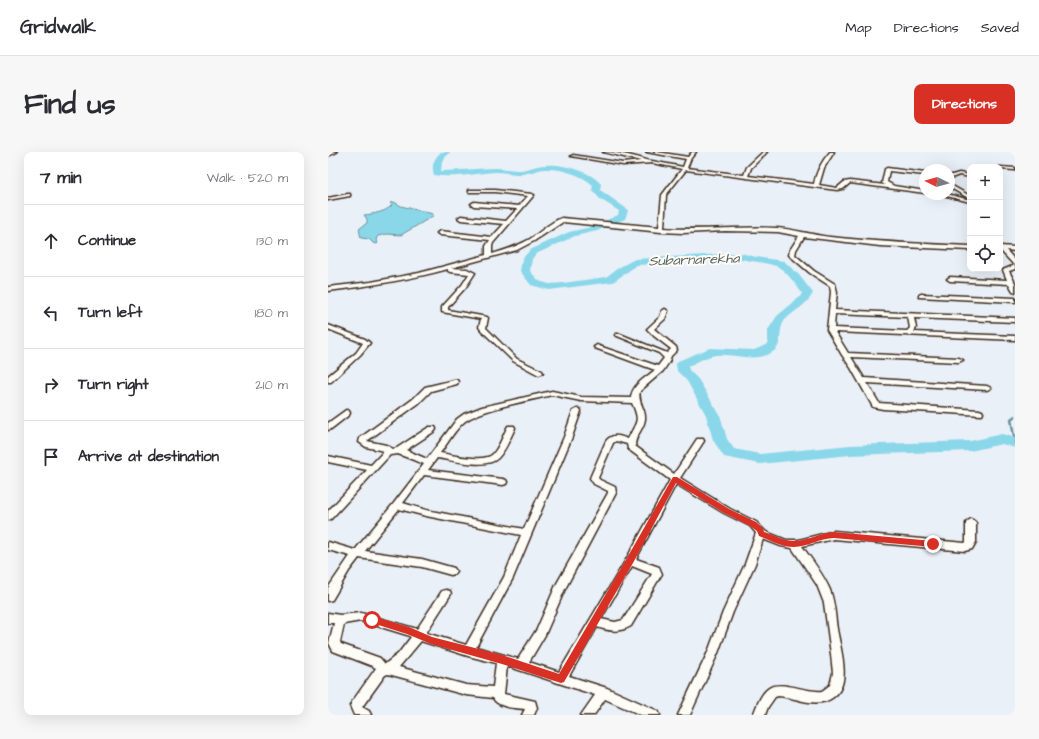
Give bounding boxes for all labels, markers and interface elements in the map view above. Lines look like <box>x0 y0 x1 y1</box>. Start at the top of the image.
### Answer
text: Gridwalk <box>20 14 96 41</box>
text: Map <box>845 18 872 38</box>
text: Directions <box>894 18 959 38</box>
text: Saved <box>981 18 1019 38</box>
button: Directions <box>914 84 1015 124</box>
text: Find us <box>24 85 115 124</box>
north arrow <box>919 164 955 200</box>
map controls <box>967 164 1003 272</box>
button: + <box>967 164 1003 200</box>
text: 7 min <box>40 166 82 190</box>
text: Walk · 520 m <box>207 169 288 187</box>
button: − <box>967 200 1003 236</box>
icon: ahead <box>40 230 62 252</box>
text: Continue <box>78 230 136 251</box>
text: 130 m <box>256 232 288 250</box>
button: locate <box>967 236 1003 272</box>
water label: Subarnarekha <box>648 248 741 272</box>
icon: left <box>40 302 62 324</box>
text: Turn left <box>78 302 142 323</box>
text: 180 m <box>254 304 288 322</box>
icon: right <box>40 374 62 396</box>
text: Turn right <box>78 374 149 395</box>
text: 210 m <box>255 376 288 394</box>
icon: arrive <box>40 446 62 468</box>
text: Arrive at destination <box>78 446 219 467</box>
route end <box>924 535 942 553</box>
route start <box>363 611 381 629</box>

